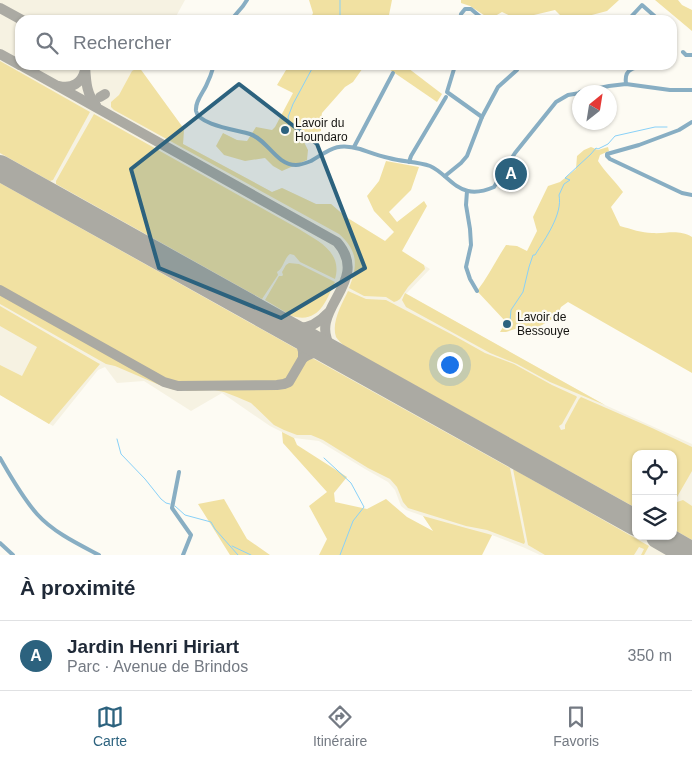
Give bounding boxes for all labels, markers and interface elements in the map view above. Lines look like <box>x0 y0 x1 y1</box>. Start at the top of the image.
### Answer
search box <box>15 15 677 70</box>
icon: search <box>33 29 61 57</box>
text: Rechercher <box>73 32 171 53</box>
north arrow <box>572 85 617 130</box>
place label: Lavoir du Houndaro <box>295 116 348 144</box>
marker: Lavoir du Houndaro <box>279 124 291 136</box>
pin: A <box>495 155 527 193</box>
place label: Lavoir de Bessouye <box>517 310 570 338</box>
marker: Lavoir de Bessouye <box>501 318 513 330</box>
your location <box>437 352 463 378</box>
map controls <box>632 450 677 540</box>
button: locate <box>632 450 677 495</box>
button: layers <box>632 495 677 540</box>
text: À proximité <box>20 576 136 599</box>
text: Jardin Henri Hiriart <box>67 636 239 657</box>
text: A <box>30 647 42 664</box>
text: 350 m <box>628 647 672 664</box>
text: Parc · Avenue de Brindos <box>67 658 248 675</box>
tab: Carte <box>93 703 127 749</box>
tab: Itinéraire <box>313 703 367 749</box>
tab: Favoris <box>553 703 599 749</box>

